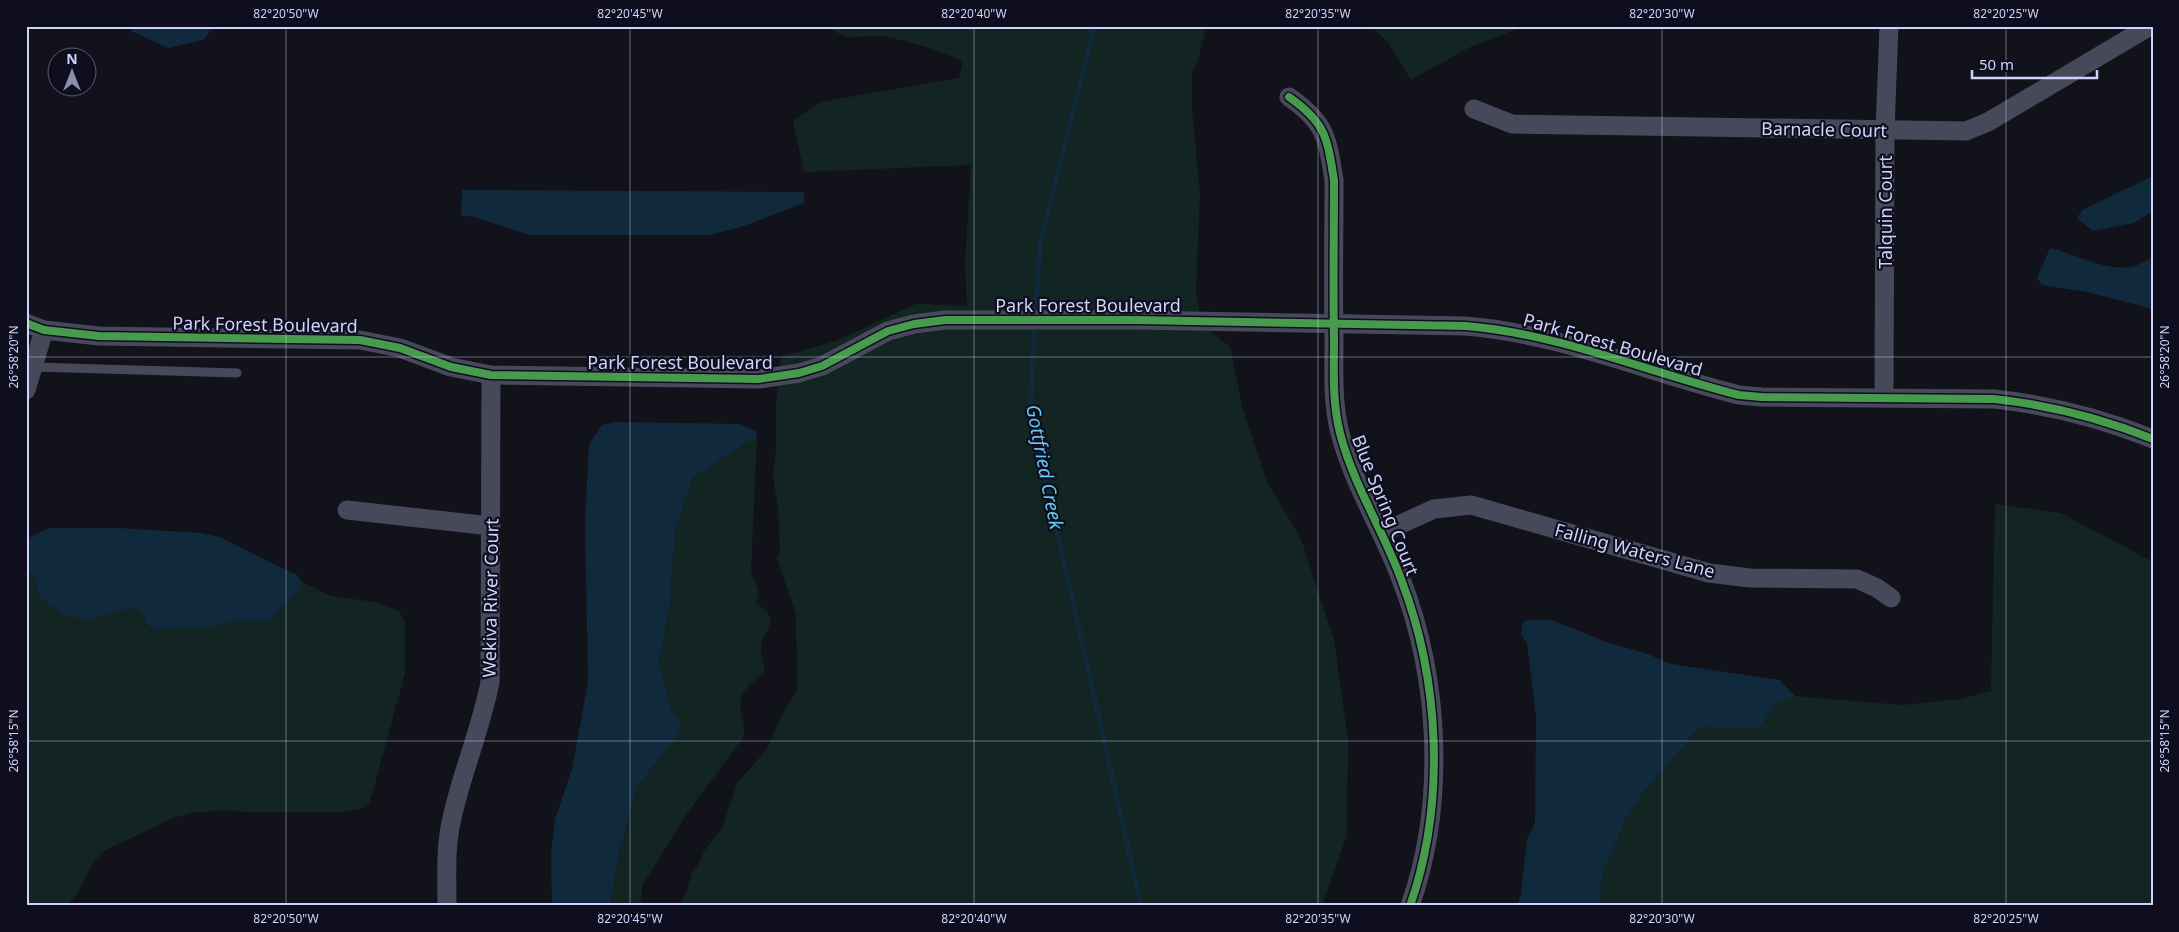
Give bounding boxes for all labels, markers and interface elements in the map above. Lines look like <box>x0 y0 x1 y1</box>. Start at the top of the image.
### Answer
text: 82°20'50"W <box>253 5 319 22</box>
text: 82°20'45"W <box>597 5 663 22</box>
text: 82°20'40"W <box>941 5 1007 22</box>
text: 82°20'35"W <box>1285 5 1351 22</box>
text: 82°20'30"W <box>1629 5 1695 22</box>
text: 82°20'25"W <box>1973 5 2039 22</box>
north arrow <box>48 48 98 98</box>
scale bar <box>1972 48 2096 80</box>
text: N <box>66 49 78 68</box>
text: 50 m <box>1979 54 2014 74</box>
street label: Barnacle Court <box>1761 116 1888 142</box>
street label: Talquin Court <box>1873 155 1897 269</box>
street label: Park Forest Boulevard <box>995 293 1181 317</box>
street label: Park Forest Boulevard <box>1521 307 1705 381</box>
street label: Park Forest Boulevard <box>172 310 358 338</box>
text: 26°58'20"N <box>5 325 22 389</box>
text: 26°58'20"N <box>2156 325 2173 389</box>
street label: Park Forest Boulevard <box>587 350 773 374</box>
water label: Gottfried Creek <box>1020 402 1070 532</box>
street label: Blue Spring Court <box>1347 431 1425 579</box>
street label: Falling Waters Lane <box>1552 517 1718 583</box>
street label: Wekiva River Court <box>477 518 503 678</box>
text: 26°58'15"N <box>5 709 22 773</box>
text: 26°58'15"N <box>2156 709 2173 773</box>
text: 82°20'50"W <box>253 910 319 927</box>
text: 82°20'45"W <box>597 910 663 927</box>
text: 82°20'40"W <box>941 910 1007 927</box>
text: 82°20'35"W <box>1285 910 1351 927</box>
text: 82°20'30"W <box>1629 910 1695 927</box>
text: 82°20'25"W <box>1973 910 2039 927</box>

